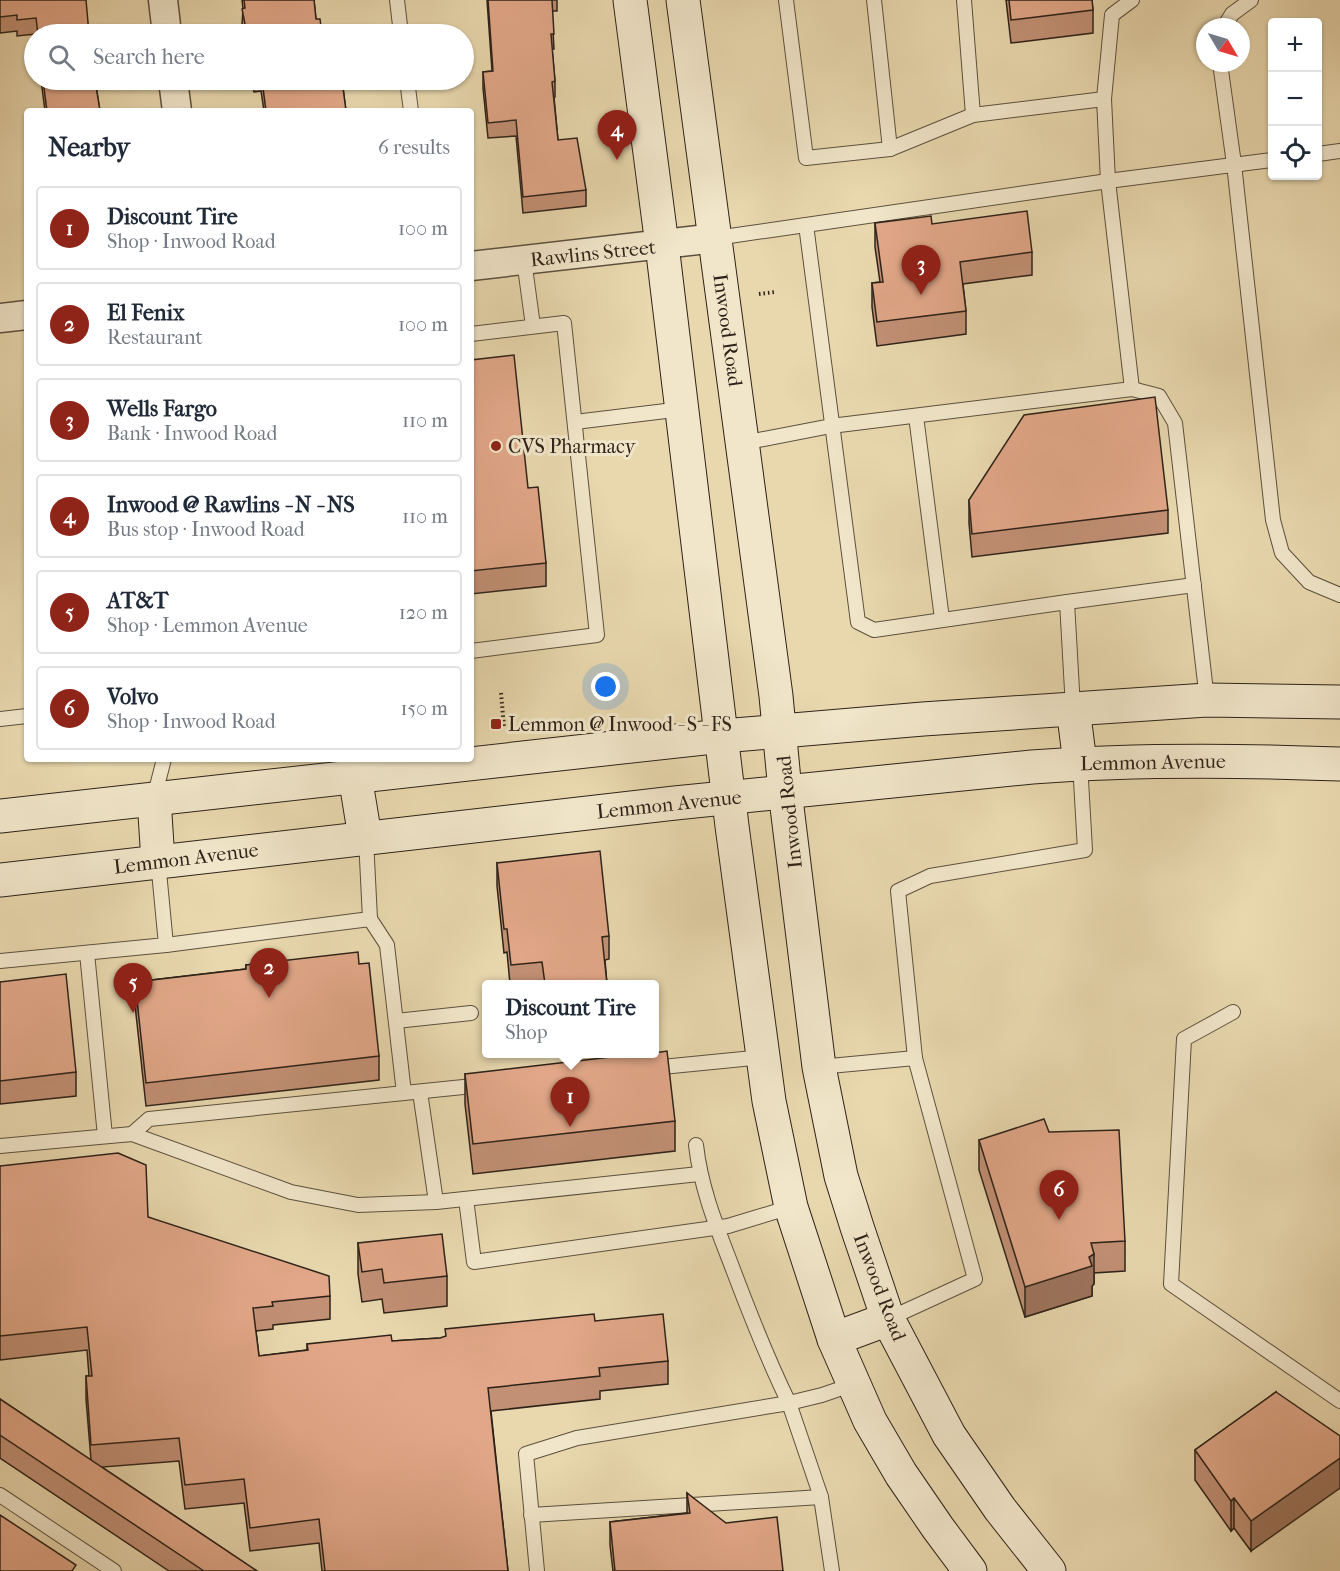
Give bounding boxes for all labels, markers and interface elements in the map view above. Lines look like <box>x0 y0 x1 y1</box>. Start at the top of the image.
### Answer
north arrow <box>1196 18 1250 72</box>
map controls <box>1268 18 1322 180</box>
button: + <box>1268 18 1322 72</box>
search box <box>24 24 474 90</box>
icon: search <box>45 41 78 74</box>
text: Search here <box>93 44 205 70</box>
button: − <box>1268 72 1322 126</box>
pin: 4 <box>598 110 636 160</box>
button: locate <box>1268 126 1322 180</box>
text: Nearby <box>48 132 130 163</box>
text: 6 results <box>378 136 450 159</box>
text: Discount Tire <box>107 204 238 230</box>
text: 1 <box>66 217 73 240</box>
text: 100 m <box>398 217 448 240</box>
text: Shop · Inwood Road <box>107 230 276 253</box>
street label: Rawlins Street <box>529 235 657 272</box>
pin: 3 <box>902 246 940 295</box>
street label: Inwood Road <box>708 272 747 389</box>
text: El Fenix <box>107 300 185 326</box>
text: 2 <box>64 313 75 336</box>
text: 100 m <box>398 313 448 336</box>
text: Restaurant <box>107 326 203 349</box>
text: Wells Fargo <box>107 396 217 422</box>
text: 3 <box>65 409 74 432</box>
text: 110 m <box>402 409 448 432</box>
text: Bank · Inwood Road <box>107 422 277 445</box>
place label: CVS Pharmacy <box>508 435 637 458</box>
marker: CVS Pharmacy <box>489 439 503 453</box>
text: Inwood @ Rawlins - N - NS <box>107 492 355 518</box>
text: 4 <box>64 505 75 528</box>
text: 110 m <box>402 505 448 528</box>
text: Bus stop · Inwood Road <box>107 518 305 541</box>
text: AT&T <box>107 588 168 614</box>
text: 5 <box>65 601 74 624</box>
text: 120 m <box>399 601 448 624</box>
text: Shop · Lemmon Avenue <box>107 614 308 637</box>
your location <box>591 672 620 701</box>
text: Volvo <box>107 684 159 710</box>
text: 6 <box>64 697 75 720</box>
text: 150 m <box>400 697 448 720</box>
text: Shop · Inwood Road <box>107 710 276 733</box>
place label: Lemmon @ Inwood - S - FS <box>508 713 732 736</box>
marker: Lemmon @ Inwood - S - FS <box>489 717 503 731</box>
street label: Lemmon Avenue <box>1080 750 1226 775</box>
street label: Inwood Road <box>772 753 807 870</box>
street label: Lemmon Avenue <box>595 785 743 824</box>
street label: Lemmon Avenue <box>112 838 260 879</box>
pin: 2 <box>250 948 288 998</box>
pin: 5 <box>114 964 152 1013</box>
popup <box>482 980 659 1058</box>
text: Discount Tire <box>505 995 636 1021</box>
text: Shop <box>505 1021 548 1044</box>
pin: 1 <box>550 1078 590 1127</box>
pin: 6 <box>1040 1170 1078 1220</box>
street label: Inwood Road <box>848 1230 911 1345</box>

